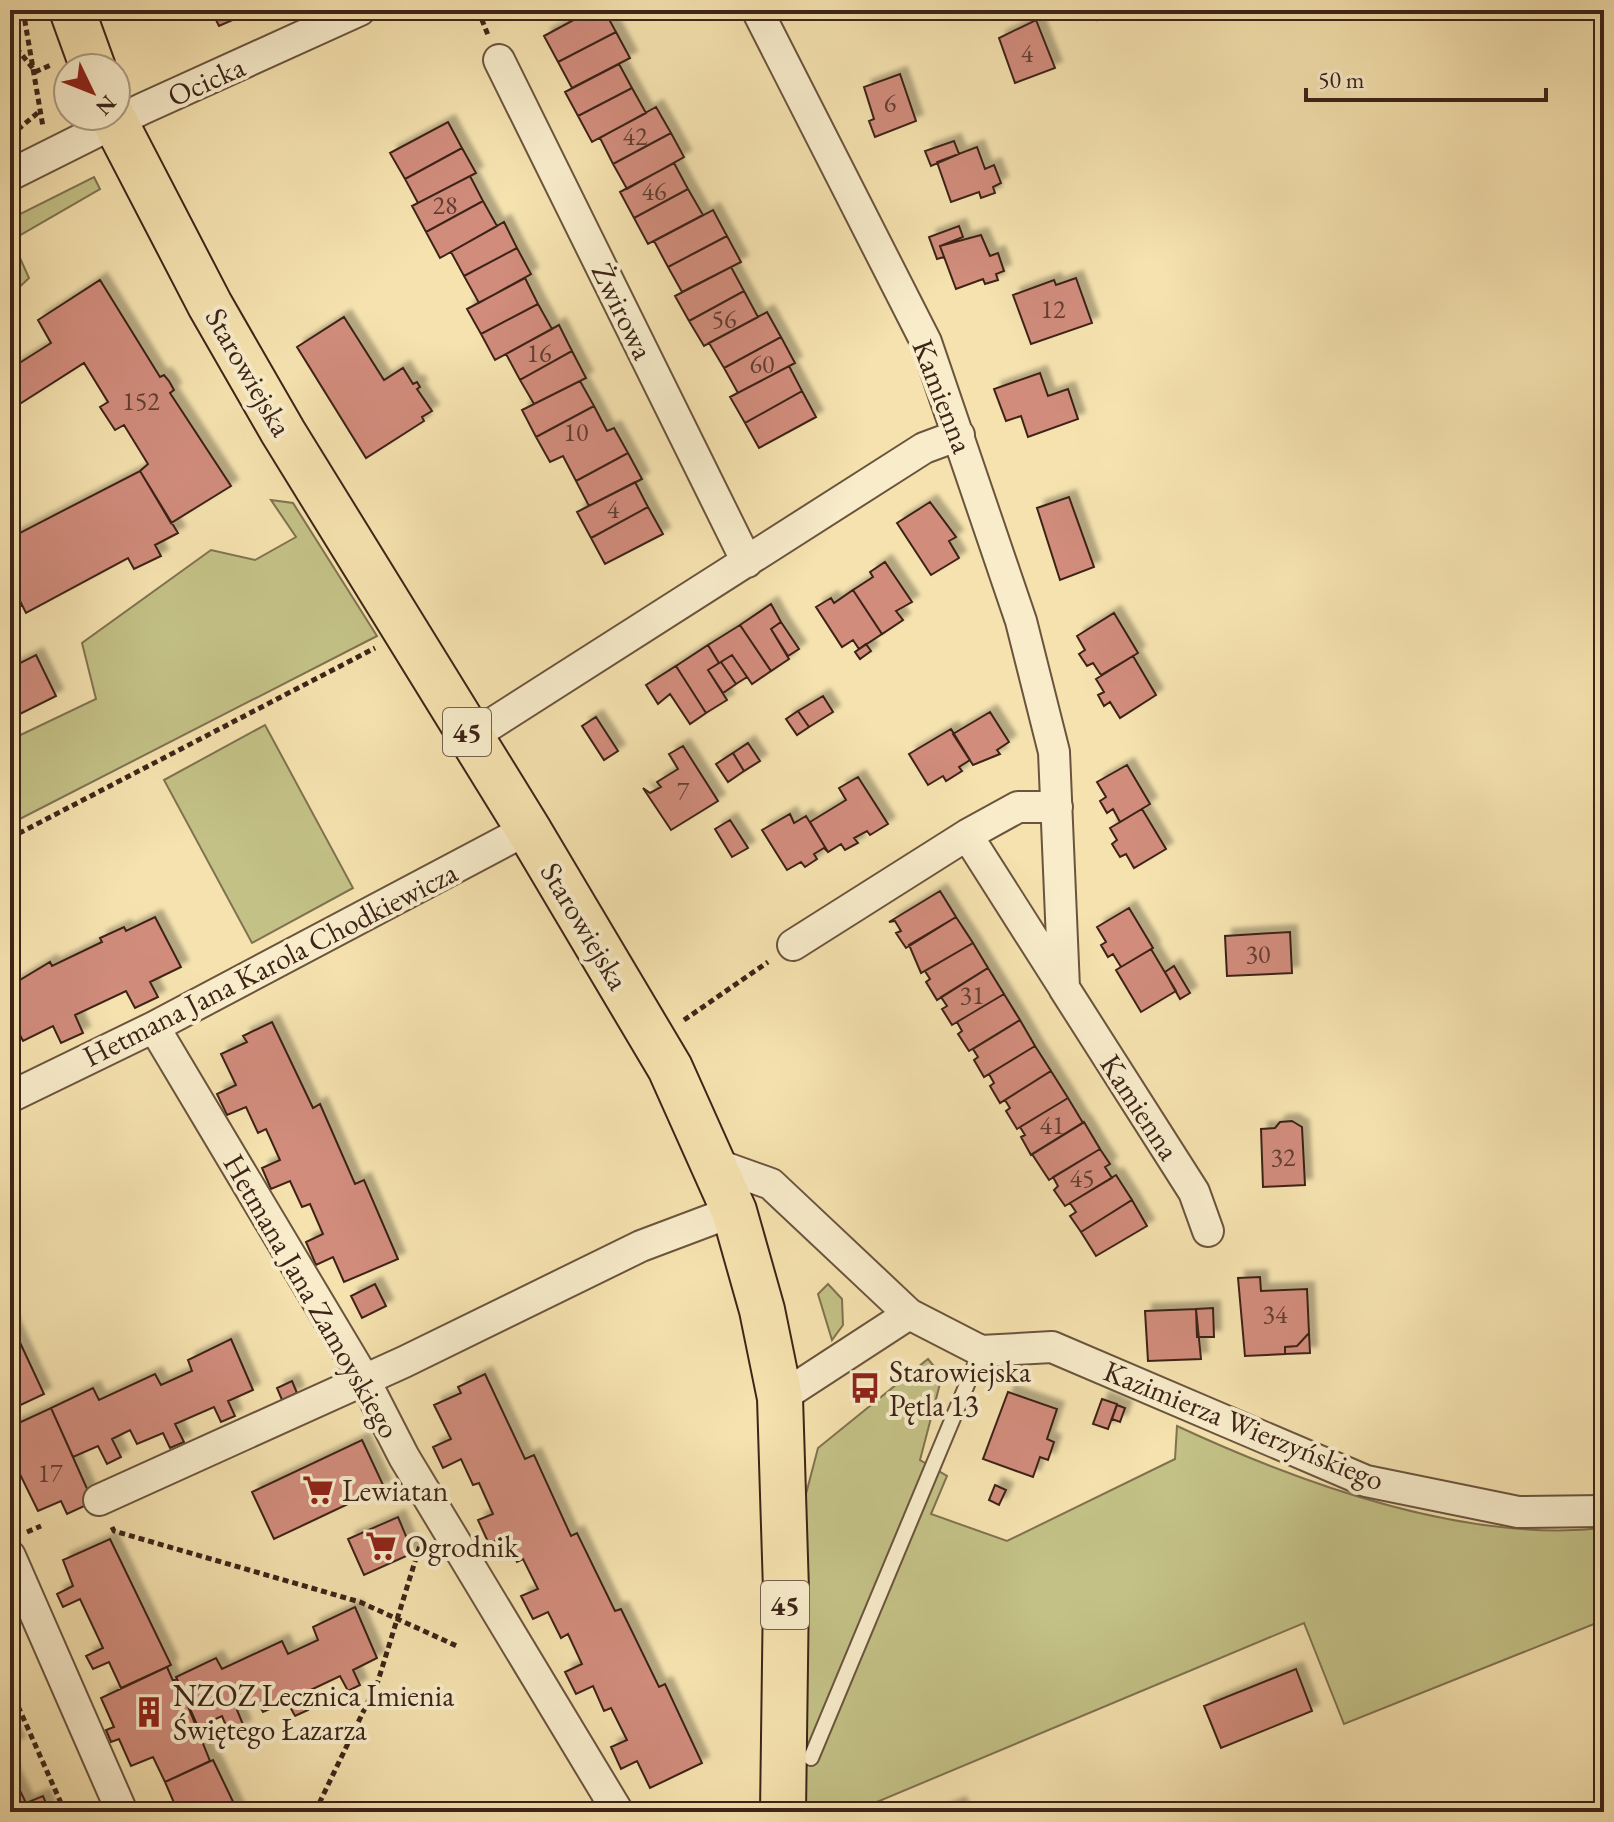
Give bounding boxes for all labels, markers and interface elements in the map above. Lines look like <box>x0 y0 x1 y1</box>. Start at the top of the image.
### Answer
house number: 4 <box>1021 36 1034 70</box>
street label: Ocicka <box>161 47 251 115</box>
north arrow <box>52 52 132 132</box>
scale bar <box>1306 52 1546 102</box>
text: 50 m <box>1318 64 1365 95</box>
house number: 6 <box>884 86 896 120</box>
text: N <box>89 89 123 122</box>
house number: 42 <box>623 119 648 153</box>
house number: 46 <box>642 174 666 208</box>
house number: 28 <box>433 188 457 222</box>
street label: Żwirowa <box>583 256 663 366</box>
house number: 12 <box>1041 292 1066 326</box>
street label: Starowiejska <box>197 301 301 443</box>
house number: 56 <box>712 302 736 336</box>
street label: Kamienna <box>904 334 982 458</box>
house number: 16 <box>527 336 551 370</box>
house number: 60 <box>750 347 774 381</box>
house number: 152 <box>122 384 160 418</box>
house number: 10 <box>564 415 588 449</box>
house number: 4 <box>607 492 620 526</box>
road number: 45 <box>443 708 491 756</box>
house number: 7 <box>677 774 690 808</box>
street label: Hetmana Jana Karola Chodkiewicza <box>76 852 464 1076</box>
street label: Starowiejska <box>532 855 638 997</box>
house number: 30 <box>1246 937 1270 971</box>
house number: 31 <box>960 978 984 1012</box>
street label: Kamienna <box>1091 1047 1189 1167</box>
house number: 41 <box>1040 1108 1064 1142</box>
house number: 32 <box>1271 1140 1296 1174</box>
street label: Hetmana Jana Zamoyskiego <box>215 1147 409 1445</box>
house number: 45 <box>1070 1161 1094 1195</box>
house number: 34 <box>1263 1297 1288 1331</box>
street label: Kazimierza Wierzyńskiego <box>1098 1351 1390 1499</box>
place label: Starowiejska Pętla 13 <box>889 1352 1031 1425</box>
bus stop icon: Starowiejska Pętla 13 <box>848 1371 882 1405</box>
house number: 17 <box>38 1456 63 1490</box>
place label: Lewiatan <box>342 1471 448 1510</box>
supermarket icon: Lewiatan <box>301 1473 335 1507</box>
place label: Ogrodnik <box>405 1527 519 1566</box>
supermarket icon: Ogrodnik <box>364 1529 398 1563</box>
road number: 45 <box>761 1581 809 1629</box>
place label: NZOZ Lecznica Imienia Świętego Łazarza <box>173 1676 454 1749</box>
building icon: NZOZ Lecznica Imienia Świętego Łazarza <box>132 1695 166 1729</box>

